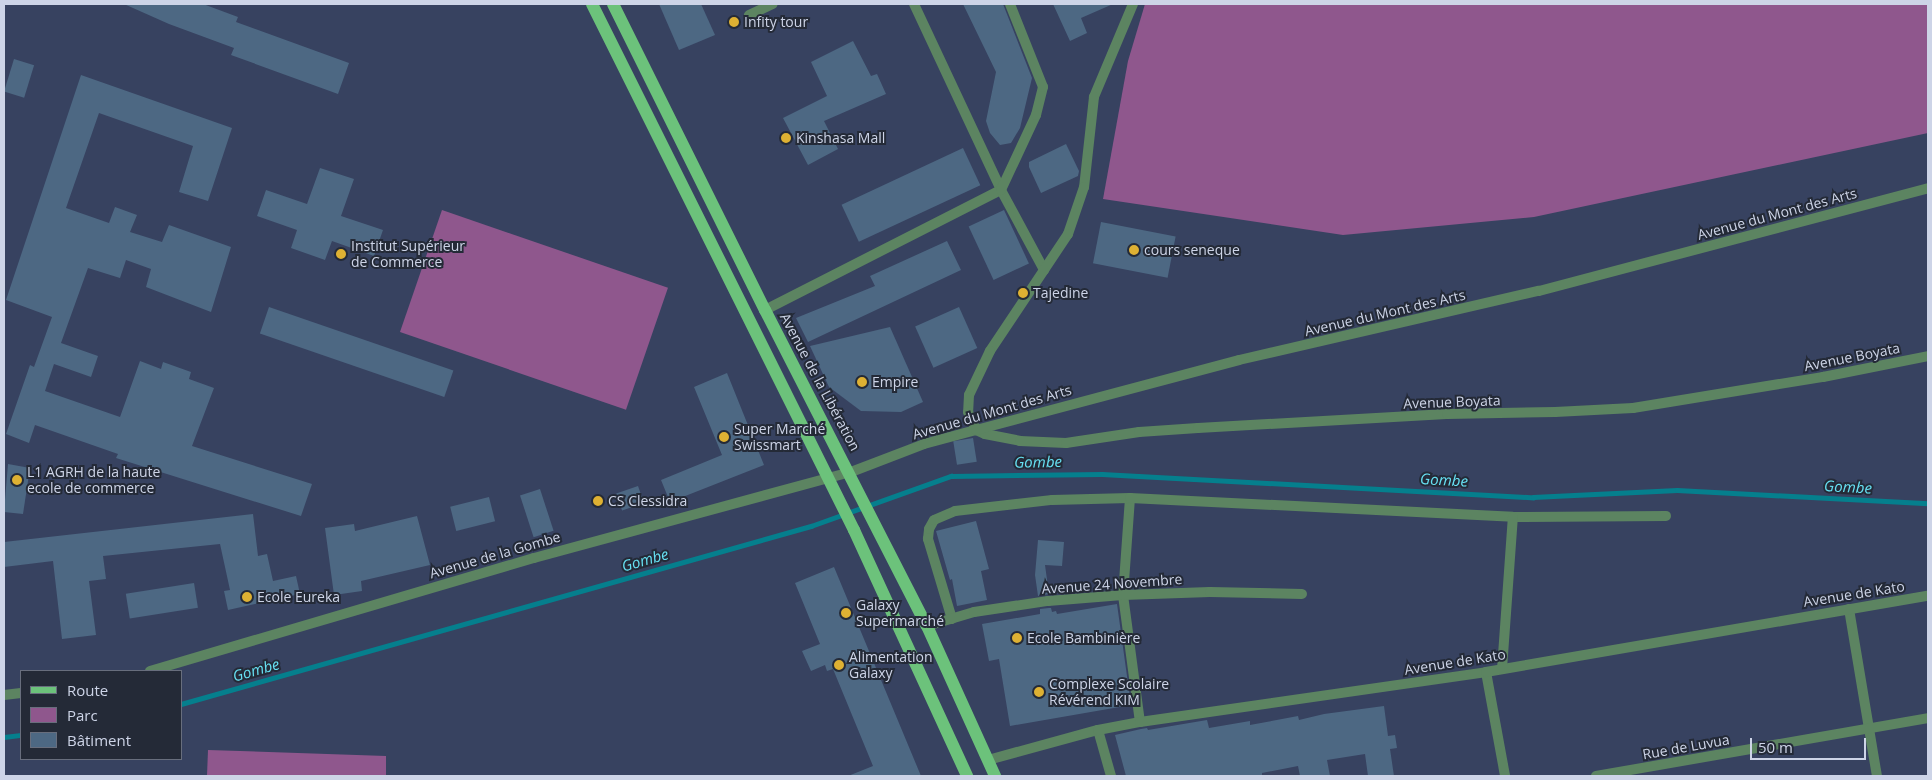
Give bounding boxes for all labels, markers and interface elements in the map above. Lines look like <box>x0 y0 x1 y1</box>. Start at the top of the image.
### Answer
place label: Infity tour <box>744 14 808 30</box>
marker: Infity tour <box>728 16 740 28</box>
place label: Kinshasa Mall <box>796 130 885 146</box>
marker: Kinshasa Mall <box>780 132 792 144</box>
street label: Avenue du Mont des Arts <box>1695 185 1859 243</box>
place label: Institut Supérieur de Commerce <box>351 238 465 270</box>
place label: cours seneque <box>1144 242 1240 258</box>
marker: cours seneque <box>1128 244 1140 256</box>
marker: Institut Supérieur de Commerce <box>335 248 347 260</box>
place label: Tajedine <box>1033 285 1088 301</box>
street label: Avenue du Mont des Arts <box>1303 286 1467 340</box>
marker: Tajedine <box>1017 287 1029 299</box>
street label: Avenue de la Libération <box>777 310 863 454</box>
street label: Avenue Boyata <box>1803 339 1901 375</box>
place label: Empire <box>872 374 918 390</box>
marker: Empire <box>856 376 868 388</box>
street label: Avenue du Mont des Arts <box>911 381 1073 443</box>
street label: Avenue Boyata <box>1403 392 1501 412</box>
place label: Super Marché Swissmart <box>734 421 825 454</box>
marker: Super Marché Swissmart <box>718 431 730 443</box>
water label: Gombe <box>1014 453 1062 471</box>
place label: L1 AGRH de la haute ecole de commerce <box>27 464 160 497</box>
water label: Gombe <box>1420 470 1468 490</box>
marker: L1 AGRH de la haute ecole de commerce <box>11 474 23 486</box>
water label: Gombe <box>1824 477 1872 497</box>
place label: CS Clessidra <box>608 493 687 509</box>
marker: CS Clessidra <box>592 495 604 507</box>
street label: Avenue de la Gombe <box>428 528 562 582</box>
water label: Gombe <box>620 545 670 575</box>
street label: Avenue 24 Novembre <box>1041 571 1183 597</box>
street label: Avenue de Kato <box>1802 578 1906 610</box>
place label: Ecole Eureka <box>257 589 340 605</box>
marker: Ecole Eureka <box>241 591 253 603</box>
place label: Galaxy Supermarché <box>856 597 944 630</box>
marker: Galaxy Supermarché <box>840 607 852 619</box>
place label: Ecole Bambinière <box>1027 630 1140 646</box>
marker: Ecole Bambinière <box>1011 632 1023 644</box>
street label: Avenue de Kato <box>1403 646 1507 678</box>
place label: Alimentation Galaxy <box>849 649 933 682</box>
water label: Gombe <box>231 655 281 685</box>
marker: Alimentation Galaxy <box>833 659 845 671</box>
legend <box>20 670 182 760</box>
place label: Complexe Scolaire Révérend KIM <box>1049 676 1169 709</box>
text: Route <box>67 680 108 700</box>
marker: Complexe Scolaire Révérend KIM <box>1033 686 1045 698</box>
text: Parc <box>67 705 98 725</box>
scale bar <box>1752 728 1868 760</box>
text: Bâtiment <box>67 730 131 750</box>
street label: Rue de Luvua <box>1641 731 1731 763</box>
text: 50 m <box>1758 737 1793 757</box>

